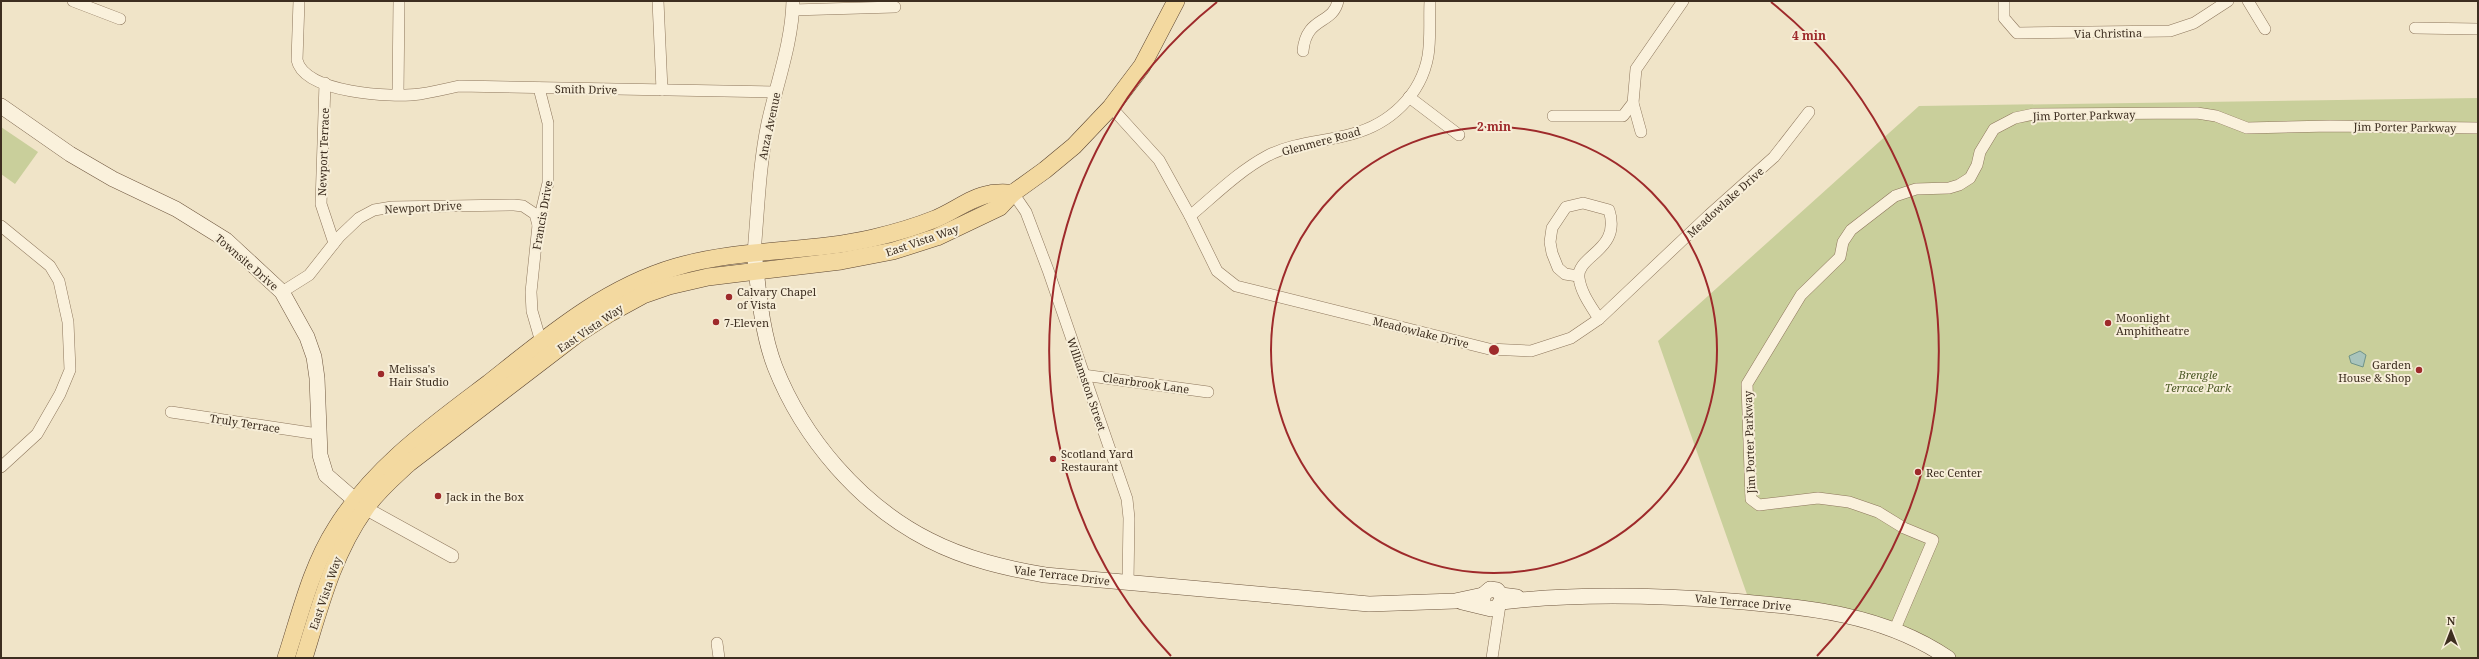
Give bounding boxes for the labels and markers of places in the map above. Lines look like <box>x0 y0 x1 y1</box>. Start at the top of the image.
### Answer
place label: Calvary Chapel of Vista <box>737 284 817 312</box>
marker: Calvary Chapel of Vista <box>724 292 734 302</box>
place label: Moonlight Amphitheatre <box>2116 310 2189 338</box>
place label: 7-Eleven <box>724 315 769 330</box>
marker: 7-Eleven <box>711 317 721 327</box>
marker: Moonlight Amphitheatre <box>2103 318 2113 328</box>
centre of rings <box>1487 343 1501 357</box>
place label: Garden House & Shop <box>2338 357 2411 385</box>
place label: Melissa's Hair Studio <box>389 361 449 389</box>
marker: Garden House & Shop <box>2414 365 2424 375</box>
marker: Melissa's Hair Studio <box>376 369 386 379</box>
place label: Scotland Yard Restaurant <box>1061 446 1134 474</box>
marker: Scotland Yard Restaurant <box>1048 454 1058 464</box>
place label: Rec Center <box>1926 465 1983 480</box>
marker: Rec Center <box>1913 467 1923 477</box>
place label: Jack in the Box <box>445 489 524 504</box>
marker: Jack in the Box <box>433 491 443 501</box>

